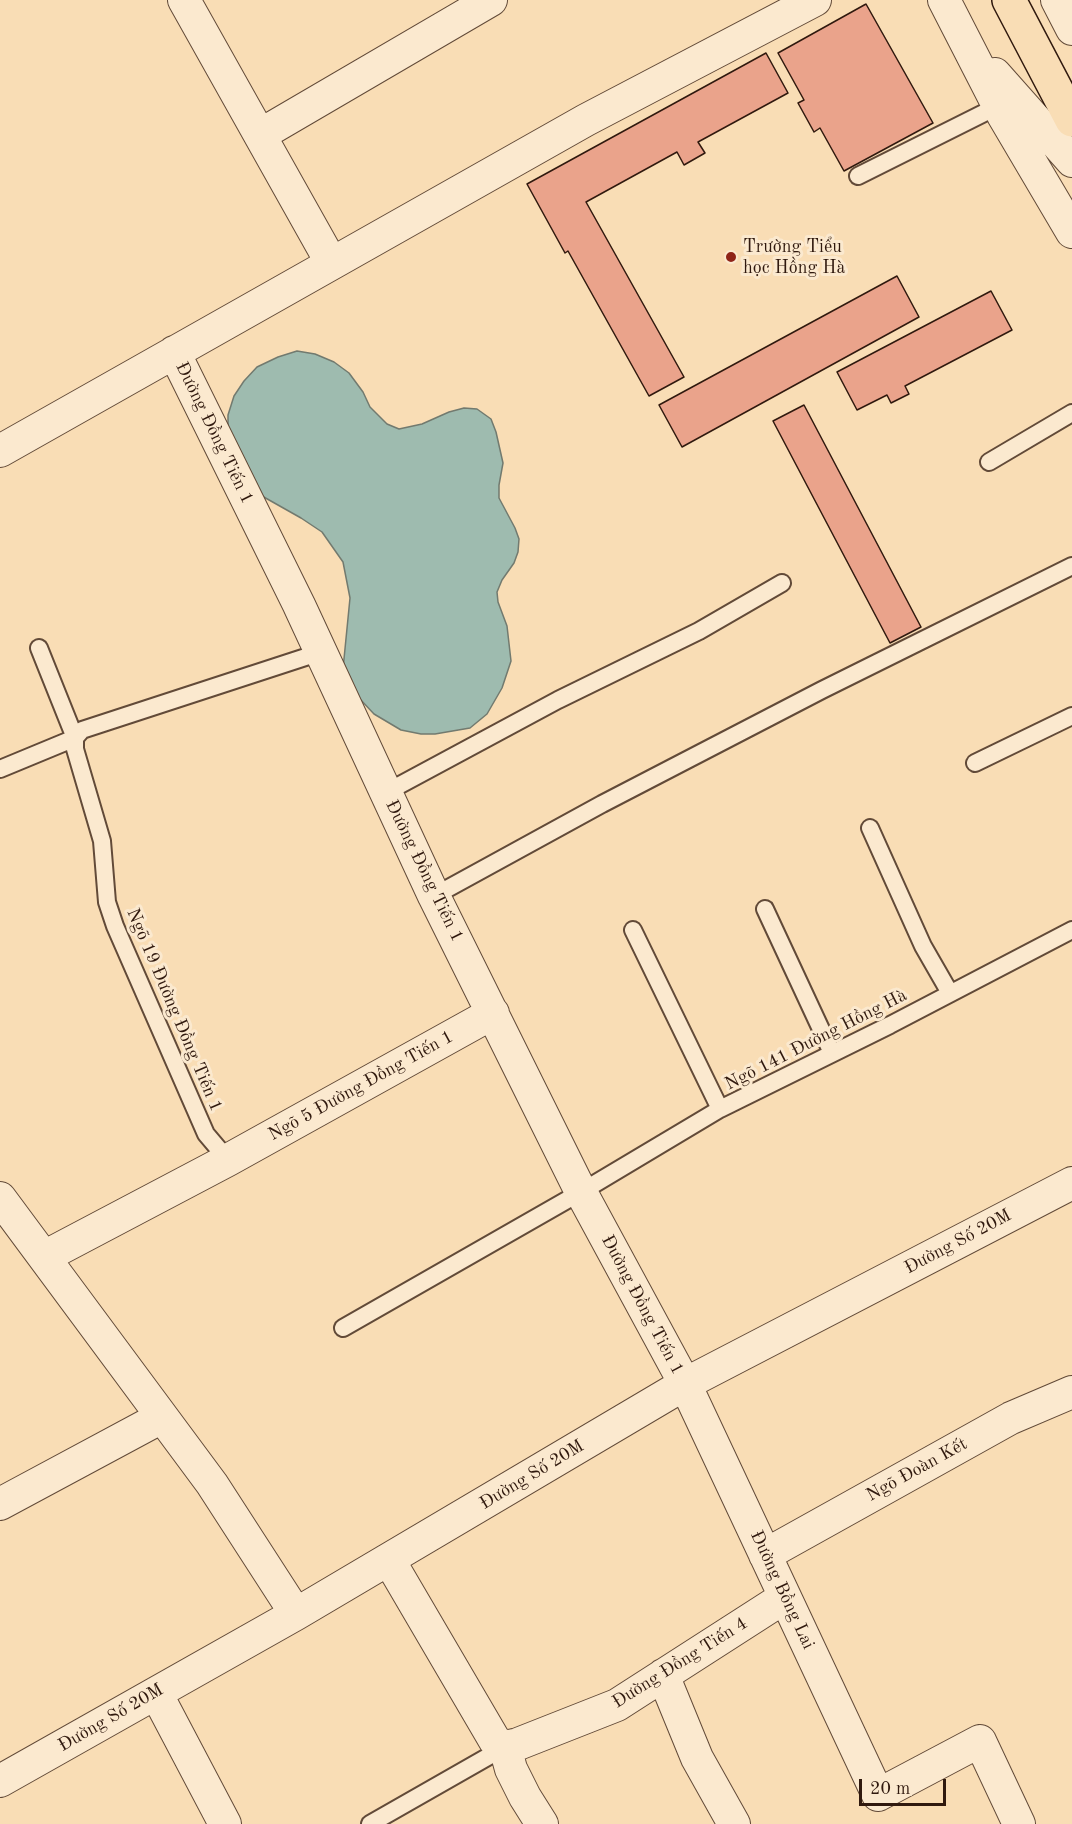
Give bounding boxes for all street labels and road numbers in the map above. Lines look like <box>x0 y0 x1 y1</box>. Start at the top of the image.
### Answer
street label: Đường Đồng Tiến 1 <box>170 358 258 508</box>
street label: Đường Đồng Tiến 1 <box>380 796 468 946</box>
street label: Ngõ 19 Đường Đồng Tiến 1 <box>121 905 227 1115</box>
street label: Ngõ 141 Đường Hồng Hà <box>721 985 911 1095</box>
street label: Ngõ 5 Đường Đồng Tiến 1 <box>265 1026 457 1146</box>
street label: Đường Số 20M <box>901 1205 1015 1279</box>
street label: Đường Đồng Tiến 1 <box>596 1231 688 1379</box>
street label: Ngõ Đoàn Kết <box>863 1433 971 1507</box>
street label: Đường Số 20M <box>476 1435 588 1515</box>
street label: Đường Bồng Lai <box>745 1527 819 1653</box>
street label: Đường Đồng Tiến 4 <box>608 1613 752 1713</box>
street label: Đường Số 20M <box>55 1679 167 1757</box>

